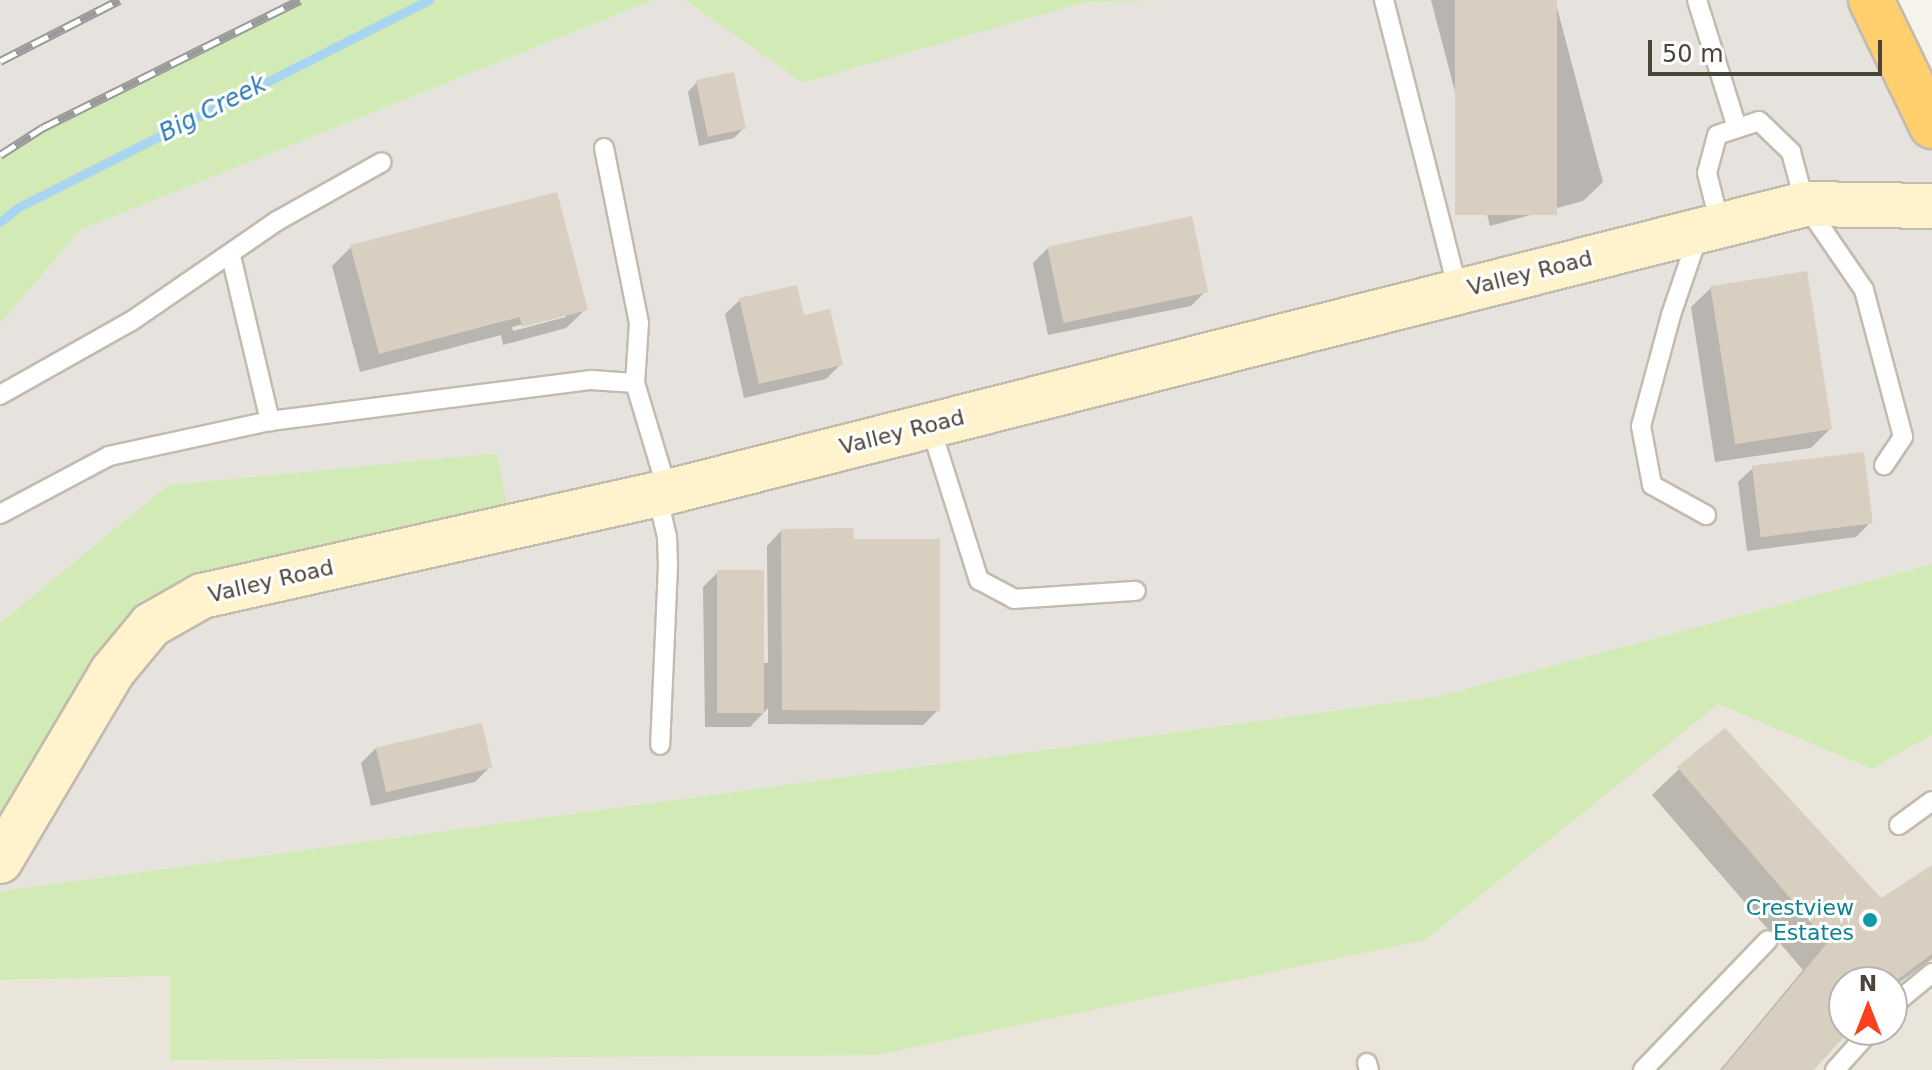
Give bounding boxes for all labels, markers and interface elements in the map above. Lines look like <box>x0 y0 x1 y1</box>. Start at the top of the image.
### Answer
scale bar <box>1652 24 1886 74</box>
text: 50 m <box>1662 40 1724 68</box>
water label: Big Creek <box>155 70 271 148</box>
street label: Valley Road <box>1465 245 1595 301</box>
street label: Valley Road <box>837 404 967 460</box>
street label: Valley Road <box>206 554 336 608</box>
place label: Crestview Estates <box>1746 894 1854 946</box>
marker: Crestview Estates <box>1861 911 1879 929</box>
north arrow <box>1828 966 1908 1046</box>
text: N <box>1859 971 1877 996</box>

